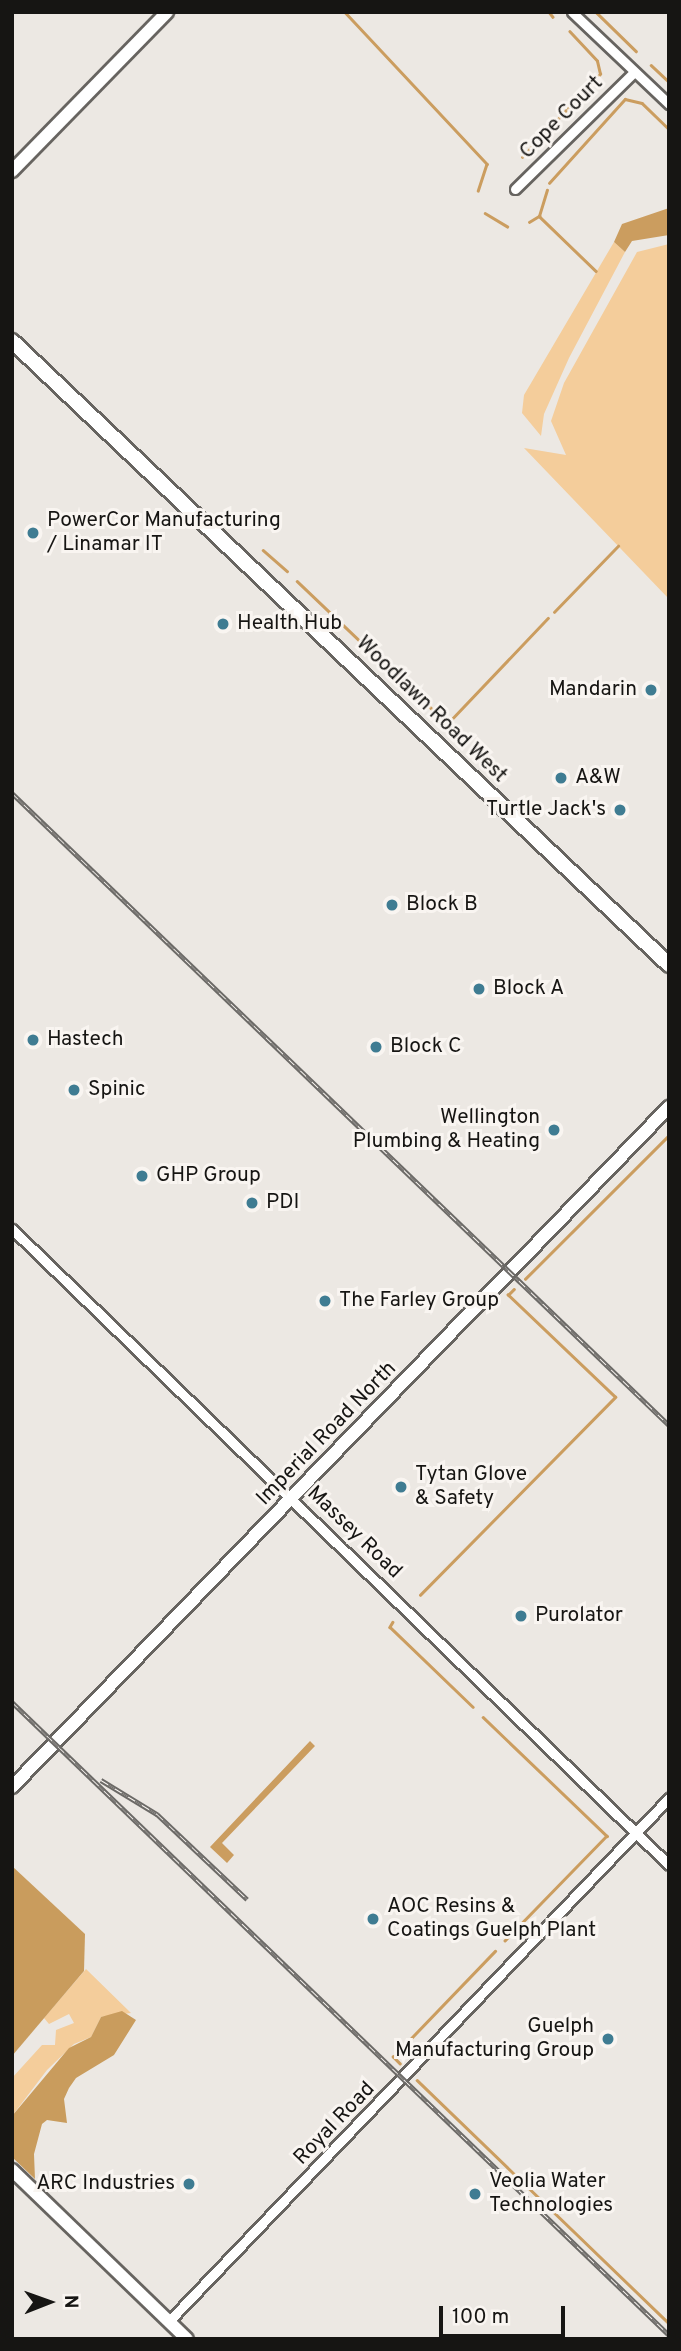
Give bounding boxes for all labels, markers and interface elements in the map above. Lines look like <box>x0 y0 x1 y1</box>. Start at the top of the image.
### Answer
street label: Cope Court <box>515 71 609 165</box>
place label: PowerCor Manufacturing / Linamar IT <box>47 508 281 558</box>
marker: PowerCor Manufacturing / Linamar IT <box>25 525 41 541</box>
place label: Health Hub <box>237 611 342 637</box>
marker: Health Hub <box>215 616 231 632</box>
street label: Woodlawn Road West <box>350 631 512 789</box>
place label: Mandarin <box>549 677 637 703</box>
marker: Mandarin <box>643 682 659 698</box>
place label: A&W <box>575 765 621 791</box>
marker: A&W <box>553 770 569 786</box>
place label: Turtle Jack's <box>486 797 606 823</box>
marker: Turtle Jack's <box>612 802 628 818</box>
place label: Block B <box>406 892 478 918</box>
marker: Block B <box>384 897 400 913</box>
place label: Block A <box>493 976 565 1002</box>
marker: Block A <box>471 981 487 997</box>
place label: Hastech <box>47 1027 123 1053</box>
marker: Hastech <box>25 1032 41 1048</box>
place label: Block C <box>390 1034 462 1060</box>
marker: Block C <box>368 1039 384 1055</box>
place label: Spinic <box>88 1077 145 1103</box>
marker: Spinic <box>66 1082 82 1098</box>
place label: Wellington Plumbing & Heating <box>353 1105 540 1155</box>
marker: Wellington Plumbing & Heating <box>546 1122 562 1138</box>
place label: GHP Group <box>156 1163 261 1189</box>
marker: GHP Group <box>134 1168 150 1184</box>
place label: PDI <box>266 1190 299 1216</box>
marker: PDI <box>244 1195 260 1211</box>
place label: The Farley Group <box>339 1288 499 1314</box>
marker: The Farley Group <box>317 1293 333 1309</box>
street label: Imperial Road North <box>252 1357 402 1511</box>
place label: Tytan Glove & Safety <box>415 1462 527 1512</box>
marker: Tytan Glove & Safety <box>393 1479 409 1495</box>
street label: Massey Road <box>301 1481 407 1585</box>
place label: Purolator <box>535 1603 623 1629</box>
marker: Purolator <box>513 1608 529 1624</box>
place label: AOC Resins & Coatings Guelph Plant <box>387 1894 596 1944</box>
marker: AOC Resins & Coatings Guelph Plant <box>365 1911 381 1927</box>
place label: Guelph Manufacturing Group <box>395 2014 594 2064</box>
marker: Guelph Manufacturing Group <box>600 2031 616 2047</box>
street label: Royal Road <box>289 2077 381 2171</box>
place label: Veolia Water Technologies <box>489 2169 613 2219</box>
place label: ARC Industries <box>36 2171 175 2197</box>
marker: ARC Industries <box>181 2176 197 2192</box>
marker: Veolia Water Technologies <box>467 2186 483 2202</box>
north arrow <box>14 2267 84 2337</box>
scale bar <box>443 2292 569 2336</box>
text: N <box>58 2295 82 2309</box>
text: 100 m <box>452 2304 509 2331</box>

